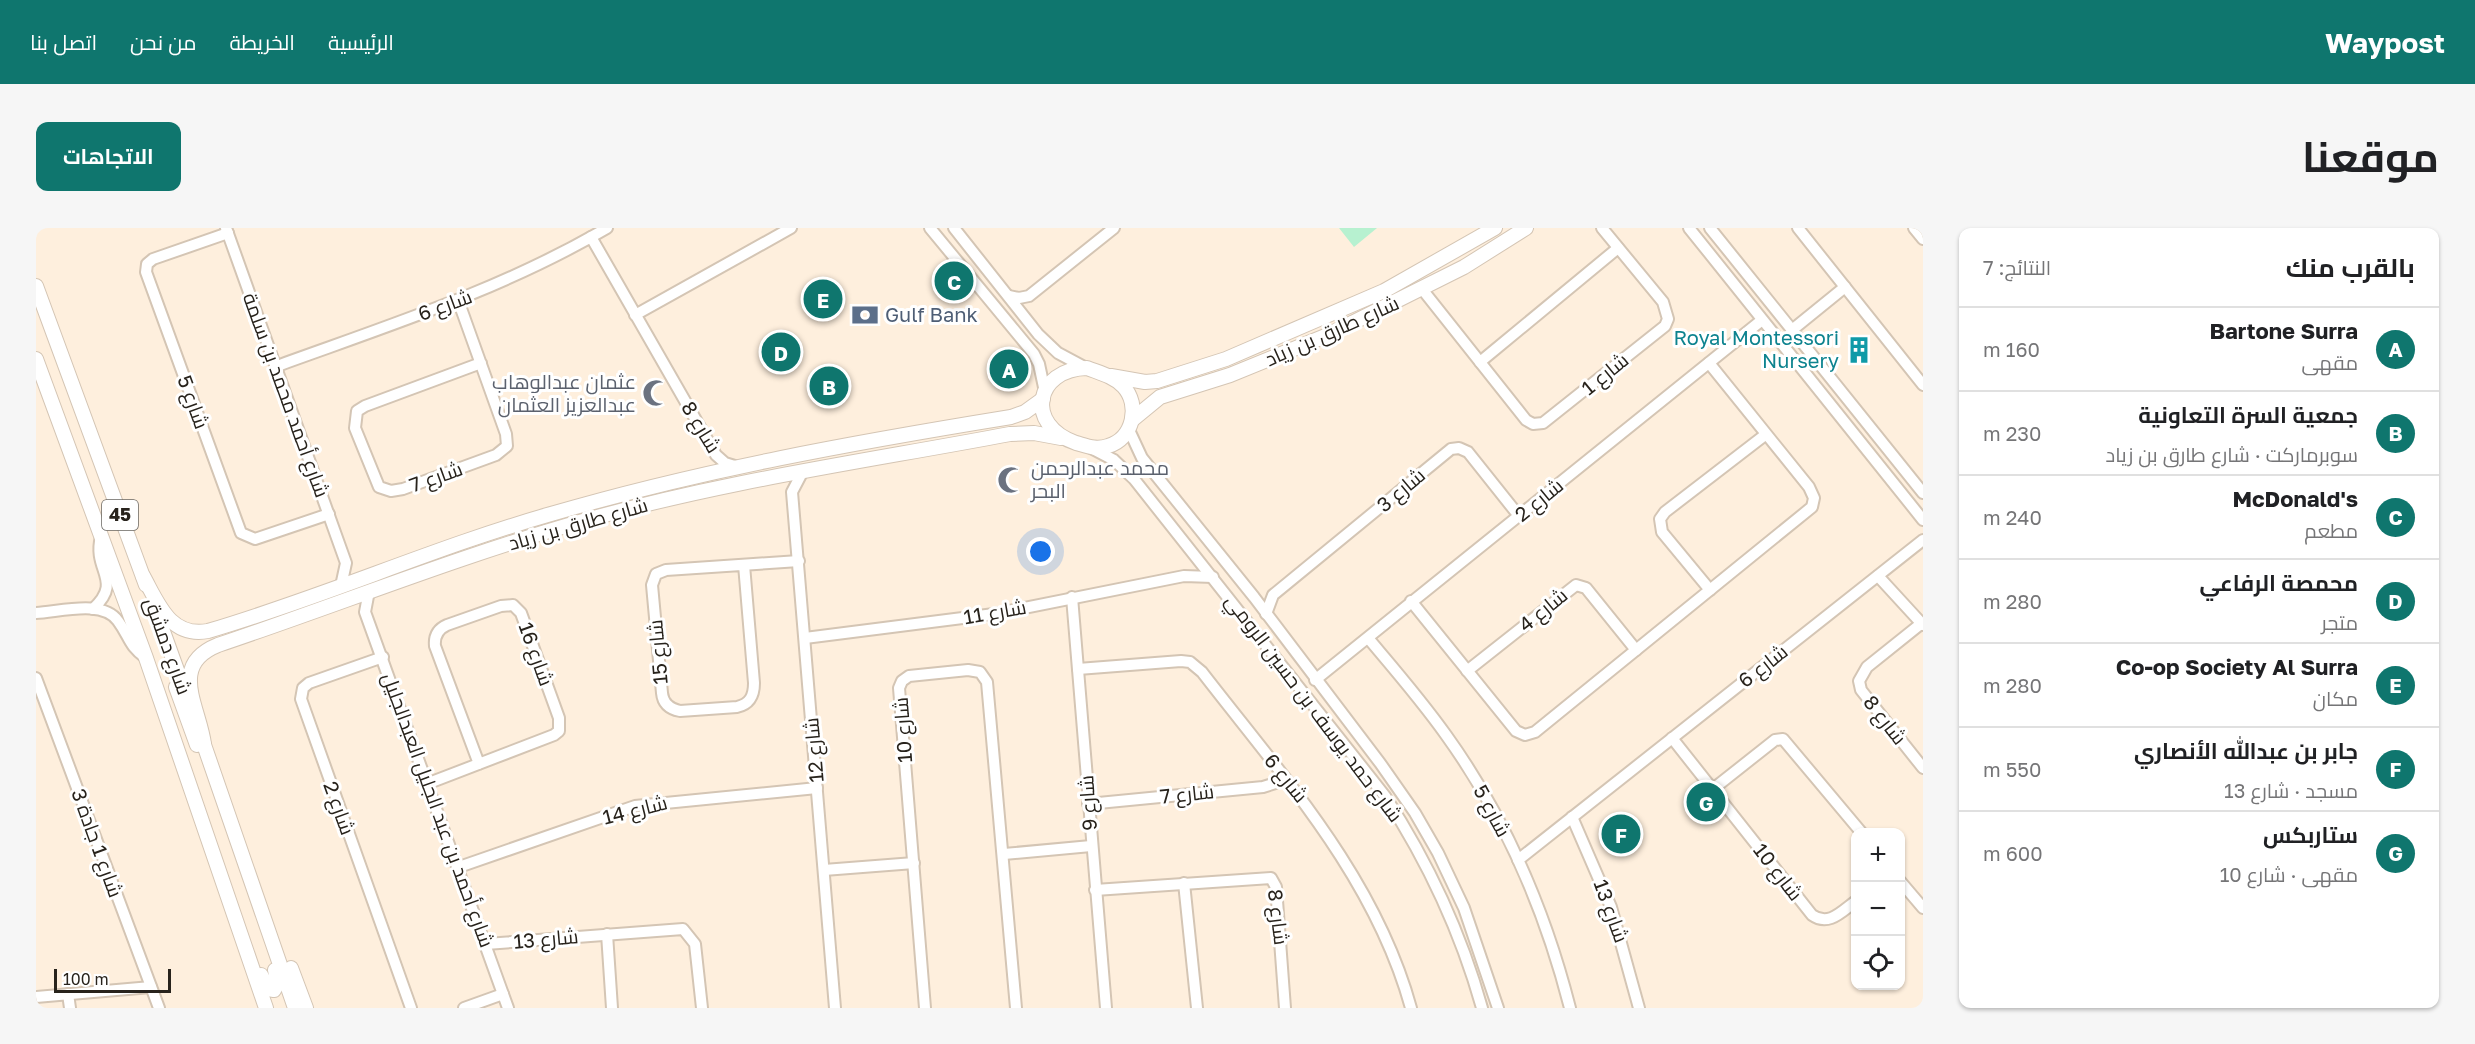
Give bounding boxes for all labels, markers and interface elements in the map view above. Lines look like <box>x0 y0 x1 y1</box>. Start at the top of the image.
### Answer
text: Waypost <box>2325 26 2445 59</box>
text: اتصل بنا <box>30 29 97 55</box>
text: من نحن <box>130 29 196 55</box>
text: الخريطة <box>229 29 295 55</box>
text: الرئيسية <box>328 29 394 55</box>
button: الاتجاهات <box>36 122 181 191</box>
text: موقعنا <box>2302 131 2439 181</box>
text: بالقرب منك <box>2286 252 2415 283</box>
text: النتائج: 7 <box>1983 255 2051 279</box>
pin: C <box>934 259 974 304</box>
pin: E <box>804 276 842 322</box>
street label: شارع 6 <box>414 283 476 328</box>
street label: شارع أحمد محمد بن سلمة <box>236 289 335 501</box>
street label: شارع طارق بن زياد <box>1261 290 1404 373</box>
bank icon: Gulf Bank <box>850 300 880 330</box>
place label: Gulf Bank <box>885 302 978 326</box>
text: Bartone Surra <box>2209 317 2358 344</box>
place label: Royal Montessori Nursery <box>1673 325 1839 372</box>
pin: D <box>762 330 800 374</box>
building icon: Royal Montessori Nursery <box>1844 335 1874 365</box>
text: 160 m <box>1983 337 2040 361</box>
text: A <box>2388 337 2403 361</box>
pin: A <box>990 346 1028 392</box>
street label: شارع 1 <box>1576 347 1635 402</box>
text: مقهى <box>2302 350 2358 374</box>
pin: B <box>810 364 848 408</box>
place label: عثمان عبدالوهاب عبدالعزيز العثمان <box>492 369 636 418</box>
street label: شارع 5 <box>170 372 215 433</box>
mosque icon: عثمان عبدالوهاب عبدالعزيز العثمان <box>641 378 671 408</box>
street label: شارع 8 <box>675 396 727 458</box>
text: جمعية السرة التعاونية <box>2138 401 2358 428</box>
text: 230 m <box>1983 421 2041 445</box>
text: B <box>2388 421 2403 445</box>
text: سوبرماركت · شارع طارق بن زياد <box>2106 442 2358 466</box>
street label: شارع 7 <box>406 455 466 499</box>
place label: محمد عبدالرحمن البحر <box>1030 455 1169 503</box>
street label: شارع 3 <box>1371 462 1431 519</box>
mosque icon: محمد عبدالرحمن البحر <box>996 465 1026 495</box>
street label: شارع 2 <box>1509 472 1569 528</box>
text: McDonald's <box>2232 485 2358 512</box>
street label: شارع طارق بن زياد <box>505 492 651 557</box>
road number: 45 <box>102 500 138 530</box>
text: 240 m <box>1983 505 2042 529</box>
text: C <box>2388 505 2403 529</box>
text: مطعم <box>2304 518 2358 542</box>
your location <box>1026 537 1055 566</box>
text: محمصة الرفاعي <box>2200 569 2358 596</box>
street label: شارع 4 <box>1513 582 1574 638</box>
street label: شارع حمد يوسف بن حسين الرومي <box>1217 589 1408 829</box>
text: 280 m <box>1983 589 2042 613</box>
text: D <box>2388 589 2403 613</box>
street label: شارع دمشق <box>138 594 198 698</box>
street label: شارع 11 <box>962 594 1029 631</box>
text: متجر <box>2321 610 2358 634</box>
street label: شارع 15 <box>642 618 675 686</box>
street label: شارع 16 <box>512 619 559 690</box>
street label: شارع 6 <box>1733 639 1794 694</box>
text: Co-op Society Al Surra <box>2116 653 2358 680</box>
street label: شارع أحمد بن عبد الجليل العبدالجليل <box>375 669 500 951</box>
text: 280 m <box>1983 673 2042 697</box>
text: E <box>2389 673 2402 697</box>
text: مكان <box>2313 686 2358 710</box>
street label: شارع 8 <box>1857 690 1912 751</box>
street label: شارع 10 <box>888 696 919 764</box>
street label: شارع 12 <box>798 716 831 784</box>
text: جابر بن عبدالله الأنصاري <box>2134 737 2358 764</box>
street label: شارع 6 <box>1258 748 1314 809</box>
text: 550 m <box>1983 757 2041 781</box>
text: F <box>2390 757 2401 781</box>
street label: شارع 9 <box>1073 774 1104 832</box>
street label: شارع 2 <box>316 778 361 839</box>
street label: شارع 7 <box>1159 778 1215 811</box>
text: مسجد · شارع 13 <box>2224 778 2358 802</box>
street label: شارع 5 <box>1467 780 1516 842</box>
pin: G <box>1686 780 1726 824</box>
street label: شارع 1 جادة 3 <box>64 785 129 901</box>
street label: شارع 14 <box>600 789 670 832</box>
pin: F <box>1602 812 1640 856</box>
text: ستاربكس <box>2263 821 2358 848</box>
map controls <box>1851 828 1905 990</box>
button: + <box>1851 828 1905 882</box>
street label: شارع 10 <box>1747 838 1809 907</box>
text: 600 m <box>1983 841 2043 865</box>
text: G <box>2388 841 2403 865</box>
text: مقهى · شارع 10 <box>2220 862 2358 886</box>
street label: شارع 13 <box>1587 876 1634 946</box>
button: − <box>1851 882 1905 936</box>
street label: شارع 8 <box>1261 888 1294 946</box>
street label: شارع 13 <box>512 923 580 956</box>
button: locate <box>1851 936 1905 990</box>
scale bar <box>54 966 171 994</box>
text: 100 m <box>63 969 109 989</box>

